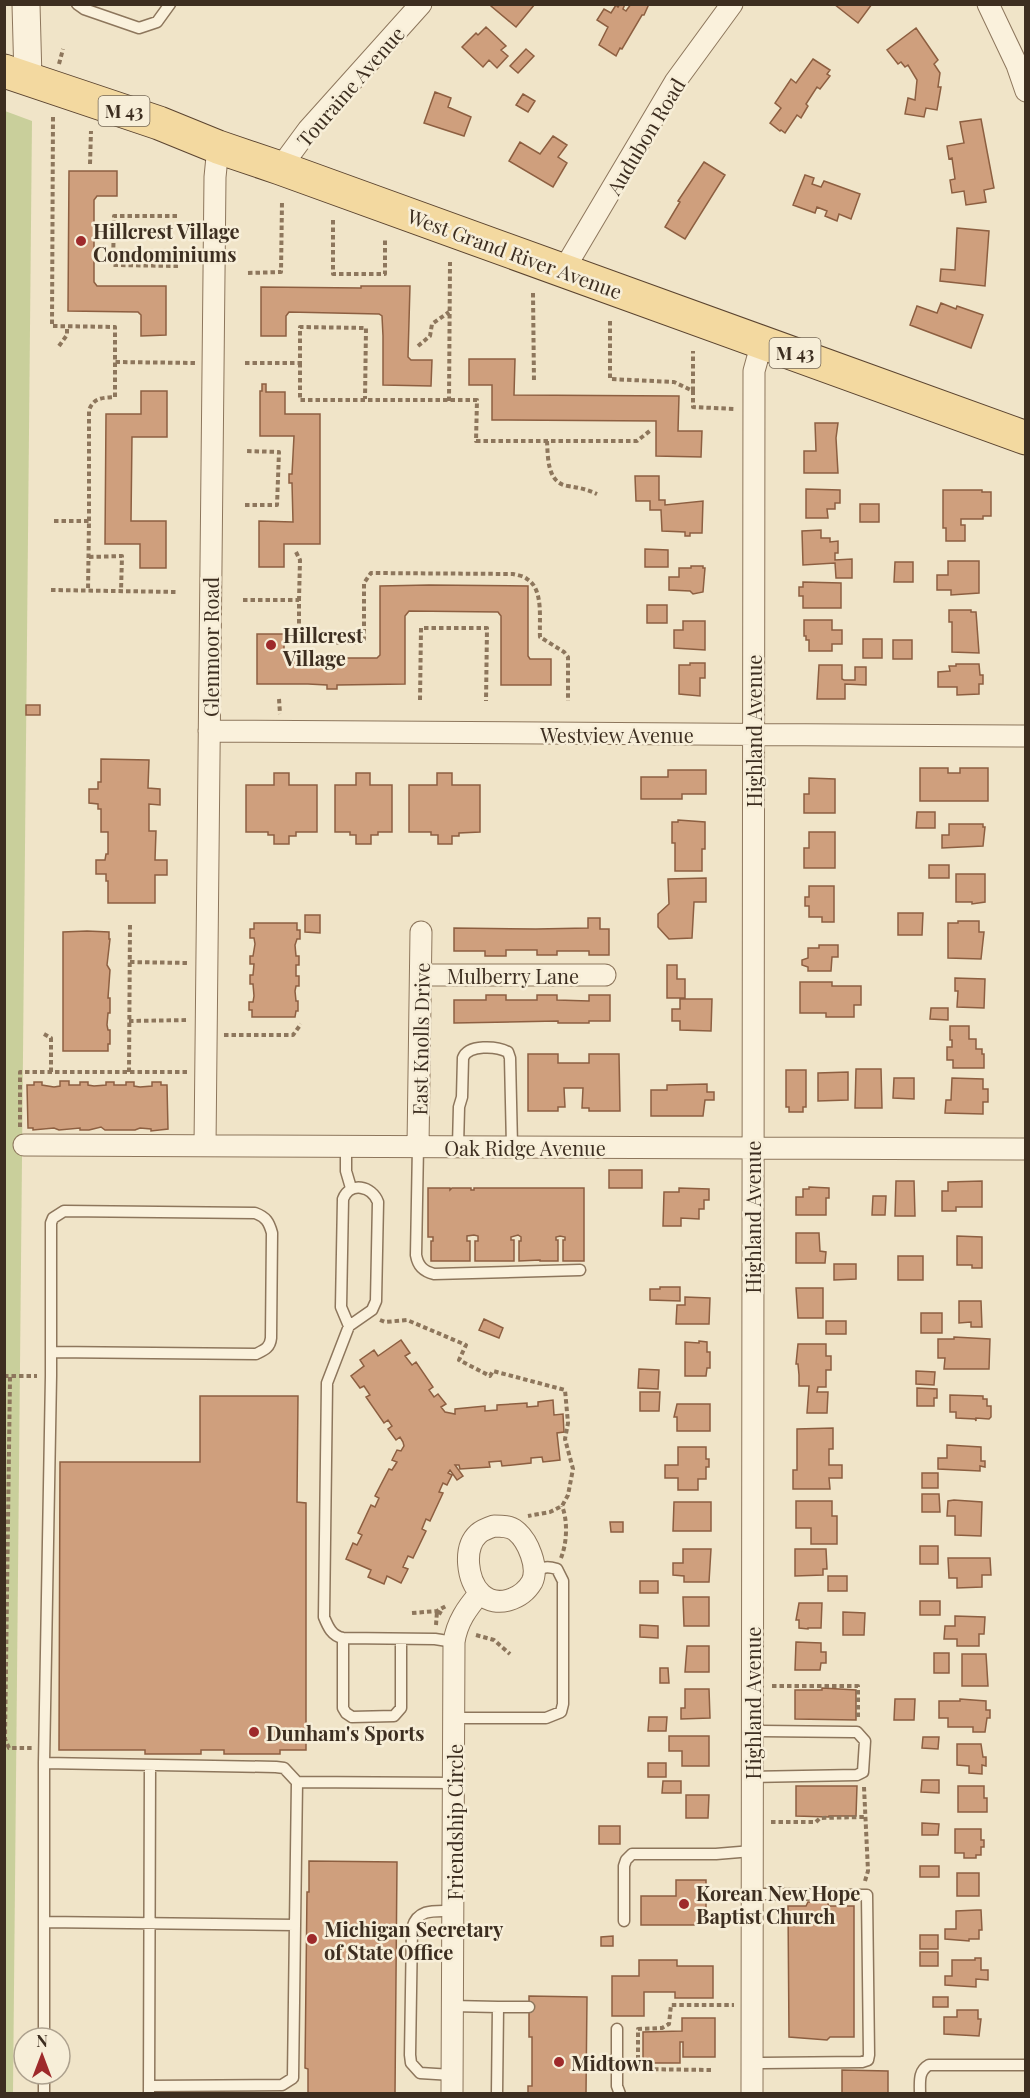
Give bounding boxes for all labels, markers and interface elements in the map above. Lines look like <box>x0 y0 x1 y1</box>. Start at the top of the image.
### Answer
street label: Touraine Avenue <box>290 20 410 152</box>
street label: Audubon Road <box>599 72 691 200</box>
road number: M 43 <box>98 96 150 126</box>
street label: West Grand River Avenue <box>403 201 626 304</box>
place label: Hillcrest Village Condominiums <box>93 217 240 267</box>
marker: Hillcrest Village Condominiums <box>74 234 88 248</box>
road number: M 43 <box>770 338 820 368</box>
street label: Glenmoor Road <box>197 577 224 717</box>
place label: Hillcrest Village <box>282 621 364 671</box>
marker: Hillcrest Village <box>264 638 278 652</box>
street label: Highland Avenue <box>740 655 767 807</box>
street label: Westview Avenue <box>539 721 694 748</box>
street label: East Knolls Drive <box>405 962 435 1116</box>
street label: Mulberry Lane <box>447 962 579 989</box>
street label: Oak Ridge Avenue <box>444 1134 606 1161</box>
street label: Highland Avenue <box>739 1141 766 1293</box>
street label: Highland Avenue <box>739 1627 766 1779</box>
place label: Dunham's Sports <box>266 1719 425 1746</box>
marker: Dunham's Sports <box>247 1725 261 1739</box>
street label: Friendship Circle <box>441 1744 468 1900</box>
place label: Korean New Hope Baptist Church <box>696 1879 860 1929</box>
marker: Korean New Hope Baptist Church <box>677 1897 691 1911</box>
place label: Michigan Secretary of State Office <box>324 1915 504 1965</box>
marker: Michigan Secretary of State Office <box>305 1932 319 1946</box>
north arrow <box>12 2026 72 2086</box>
text: N <box>36 2030 48 2051</box>
place label: Midtown <box>571 2049 655 2076</box>
marker: Midtown <box>552 2055 566 2069</box>

